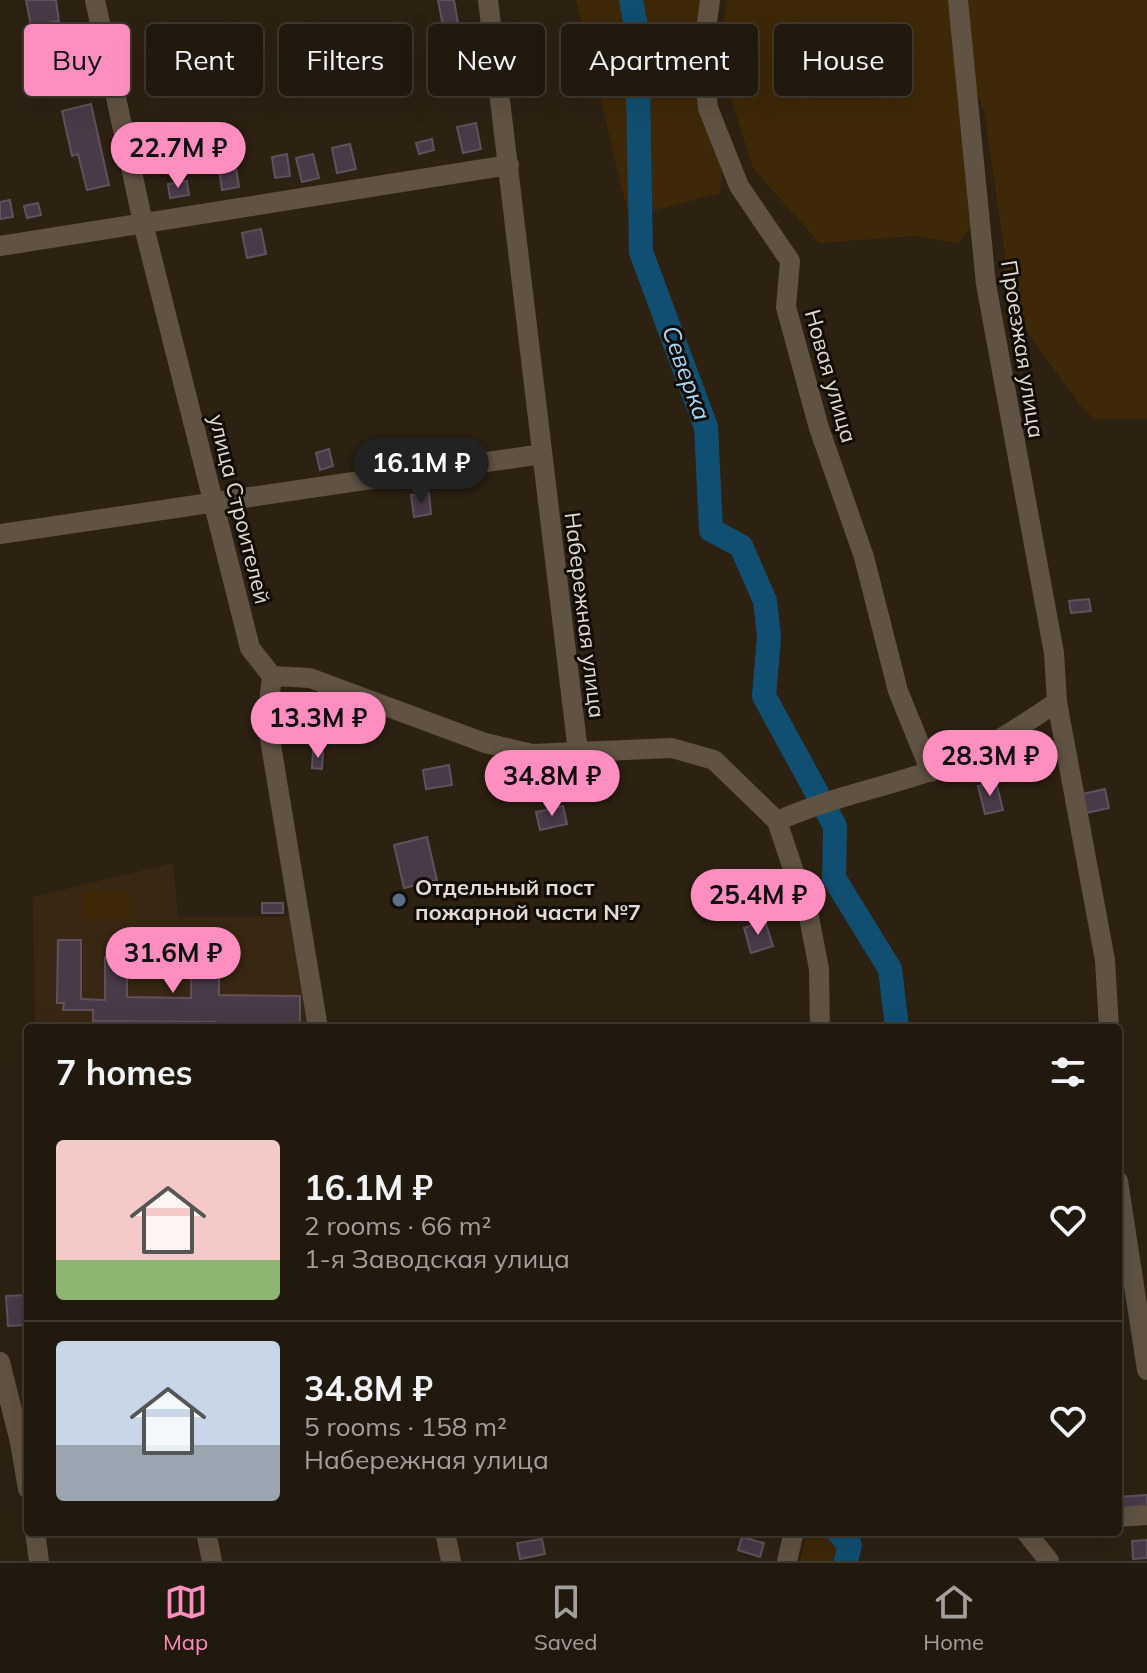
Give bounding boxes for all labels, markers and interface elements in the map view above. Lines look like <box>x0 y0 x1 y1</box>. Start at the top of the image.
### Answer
chip: Buy <box>24 24 130 96</box>
chip: Rent <box>146 24 263 96</box>
chip: Filters <box>279 24 412 96</box>
chip: New <box>428 24 545 96</box>
chip: Apartment <box>561 24 758 96</box>
chip: House <box>774 24 912 96</box>
pin: 22.7M ₽ <box>104 122 252 190</box>
text: 22.7M ₽ <box>129 131 227 164</box>
street label: Проезжая улица <box>995 258 1051 440</box>
street label: Новая улица <box>799 306 863 446</box>
water label: Северка <box>656 321 718 424</box>
street label: улица Строителей <box>203 411 277 607</box>
pin: 16.1M ₽ <box>347 437 495 505</box>
text: 16.1M ₽ <box>372 446 470 479</box>
street label: Набережная улица <box>558 510 612 720</box>
pin: 13.3M ₽ <box>244 692 392 760</box>
text: 13.3M ₽ <box>269 701 367 734</box>
pin: 28.3M ₽ <box>916 730 1064 798</box>
text: 28.3M ₽ <box>941 739 1039 772</box>
pin: 34.8M ₽ <box>478 750 626 818</box>
text: 34.8M ₽ <box>503 759 601 792</box>
pin: 25.4M ₽ <box>684 869 832 937</box>
place label: Отдельный пост пожарной части №7 <box>415 873 641 926</box>
text: 25.4M ₽ <box>709 878 807 911</box>
marker: Отдельный пост пожарной части №7 <box>390 891 408 909</box>
pin: 31.6M ₽ <box>99 927 247 995</box>
text: 31.6M ₽ <box>124 936 222 969</box>
icon: filters <box>1046 1050 1090 1094</box>
text: 7 homes <box>56 1051 193 1094</box>
text: 16.1M ₽ <box>304 1166 433 1209</box>
icon: home <box>120 1172 216 1268</box>
icon: heart <box>1046 1198 1090 1242</box>
text: 2 rooms · 66 m² <box>304 1209 491 1242</box>
text: 1-я Заводская улица <box>304 1242 570 1275</box>
text: 34.8M ₽ <box>304 1367 433 1410</box>
icon: home <box>120 1373 216 1469</box>
icon: heart <box>1046 1399 1090 1443</box>
text: 5 rooms · 158 m² <box>304 1410 507 1443</box>
text: Набережная улица <box>304 1443 549 1476</box>
tab: Map <box>163 1580 208 1656</box>
tab: Saved <box>534 1580 598 1656</box>
tab: Home <box>923 1580 984 1656</box>

